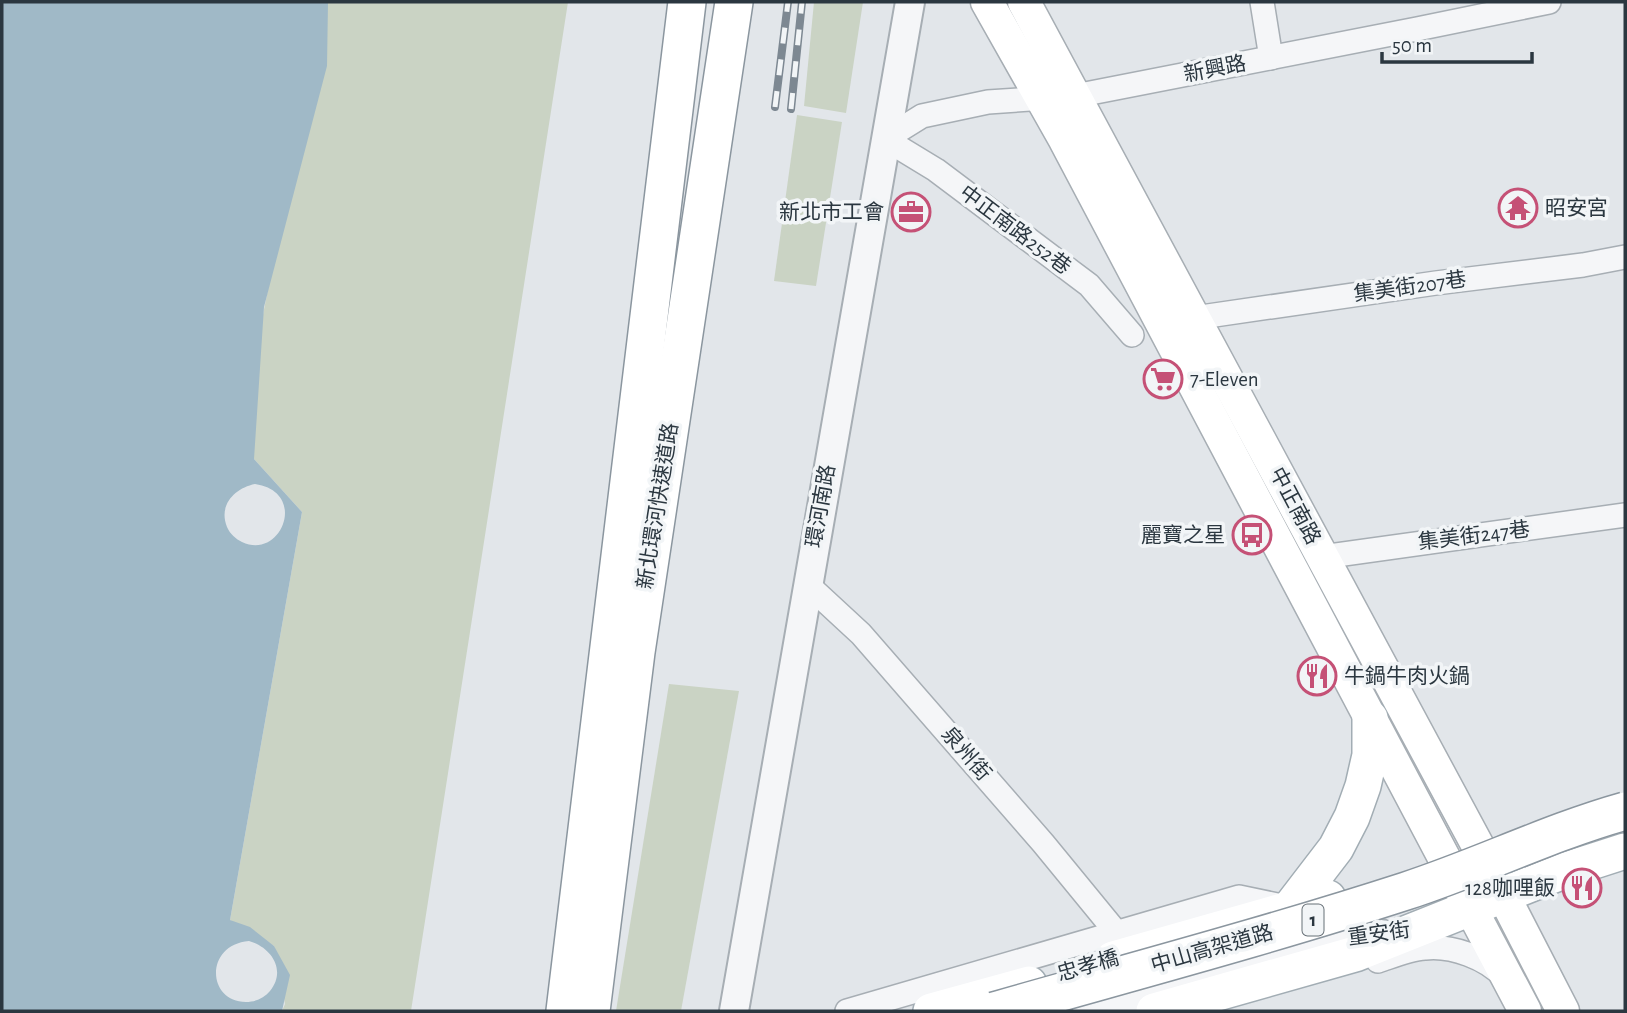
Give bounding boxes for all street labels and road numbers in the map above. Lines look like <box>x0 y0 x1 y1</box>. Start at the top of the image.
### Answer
street label: 新興路 <box>1182 52 1248 85</box>
street label: 中正南路252巷 <box>956 181 1075 278</box>
street label: 集美街207巷 <box>1352 268 1468 305</box>
street label: 新北環河快速道路 <box>634 421 682 591</box>
street label: 環河南路 <box>802 463 839 549</box>
street label: 中正南路 <box>1266 464 1325 548</box>
street label: 集美街247巷 <box>1417 518 1531 553</box>
street label: 泉州街 <box>937 723 995 785</box>
road number: 1 <box>1302 904 1324 936</box>
street label: 重安街 <box>1346 918 1412 949</box>
street label: 中山高架道路 <box>1148 921 1275 976</box>
street label: 忠孝橋 <box>1055 946 1121 985</box>

